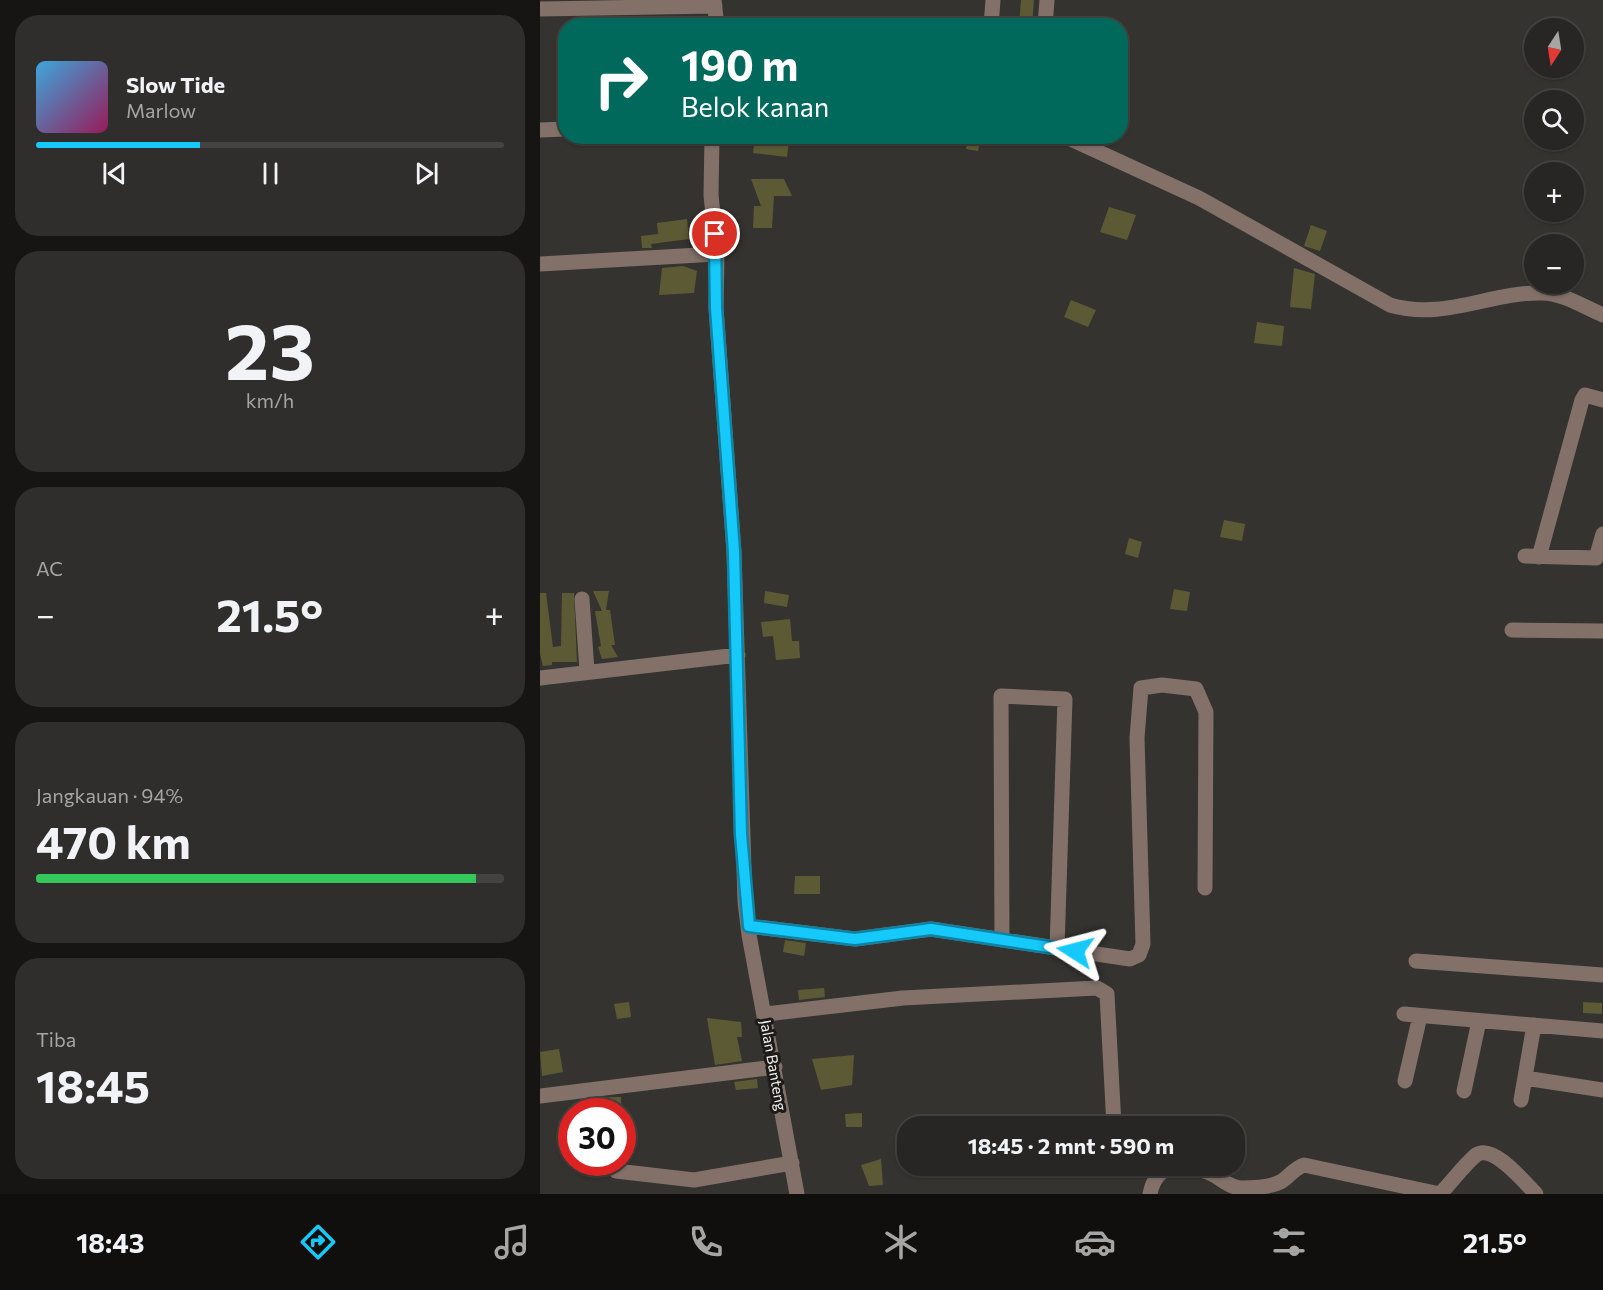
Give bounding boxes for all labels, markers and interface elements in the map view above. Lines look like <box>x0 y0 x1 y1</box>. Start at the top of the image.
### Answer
north arrow <box>1524 18 1584 78</box>
map controls <box>1524 18 1584 294</box>
text: 190 m <box>681 38 799 90</box>
icon: right <box>582 42 660 120</box>
text: Slow Tide <box>126 71 225 98</box>
text: Belok kanan <box>681 90 829 123</box>
button: search <box>1524 90 1584 150</box>
text: Marlow <box>126 98 196 122</box>
icon: previous <box>98 157 131 190</box>
icon: pause <box>254 157 287 190</box>
icon: next <box>410 157 443 190</box>
button: + <box>1524 162 1584 222</box>
pin <box>689 208 740 259</box>
icon: arrive <box>698 217 731 250</box>
button: − <box>1524 234 1584 294</box>
text: 23 <box>225 301 315 396</box>
text: km/h <box>246 388 294 412</box>
text: AC <box>36 556 63 580</box>
text: 21.5° <box>216 586 323 641</box>
text: − <box>36 593 55 634</box>
text: + <box>485 593 504 634</box>
text: Jangkauan · 94% <box>36 783 183 807</box>
text: 470 km <box>36 813 191 868</box>
position arrow <box>1043 919 1107 983</box>
street label: Jalan Banteng <box>757 1018 791 1112</box>
text: Tiba <box>36 1027 76 1051</box>
text: 18:45 <box>36 1057 150 1112</box>
speed limit sign: 30 <box>558 1098 636 1176</box>
text: 18:45 · 2 mnt · 590 m <box>968 1132 1174 1159</box>
icon: directions <box>297 1221 339 1263</box>
icon: music <box>491 1221 533 1263</box>
icon: phone <box>685 1221 727 1263</box>
icon: climate <box>880 1221 922 1263</box>
icon: car <box>1074 1221 1116 1263</box>
icon: filters <box>1268 1221 1310 1263</box>
text: 18:43 <box>76 1226 145 1259</box>
text: 21.5° <box>1463 1226 1527 1259</box>

